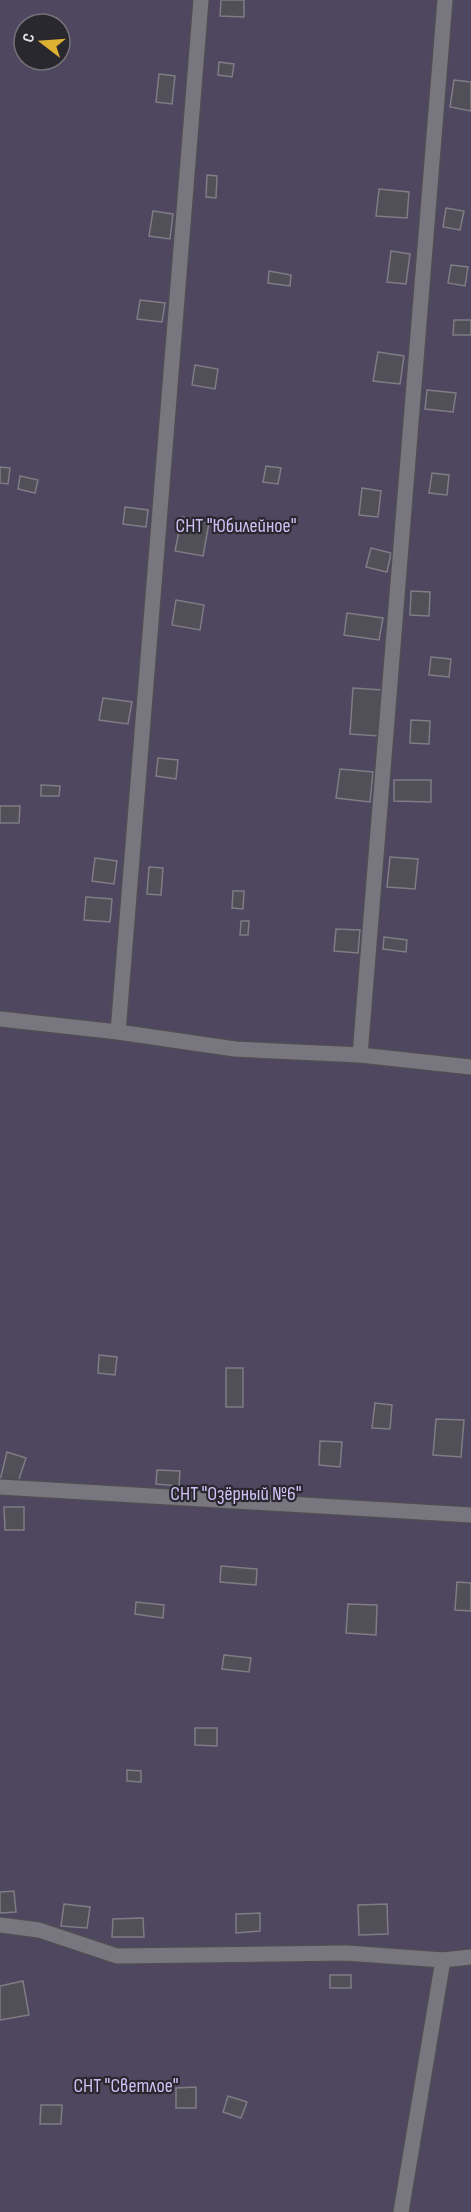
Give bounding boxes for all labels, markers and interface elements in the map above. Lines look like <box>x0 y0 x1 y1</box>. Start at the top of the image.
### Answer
north arrow <box>12 12 72 72</box>
text: С <box>19 31 39 45</box>
park label: СНТ "Юбилейное" <box>175 514 297 538</box>
park label: СНТ "Озёрный №6" <box>170 1482 302 1506</box>
park label: СНТ "Светлое" <box>73 2074 179 2098</box>

